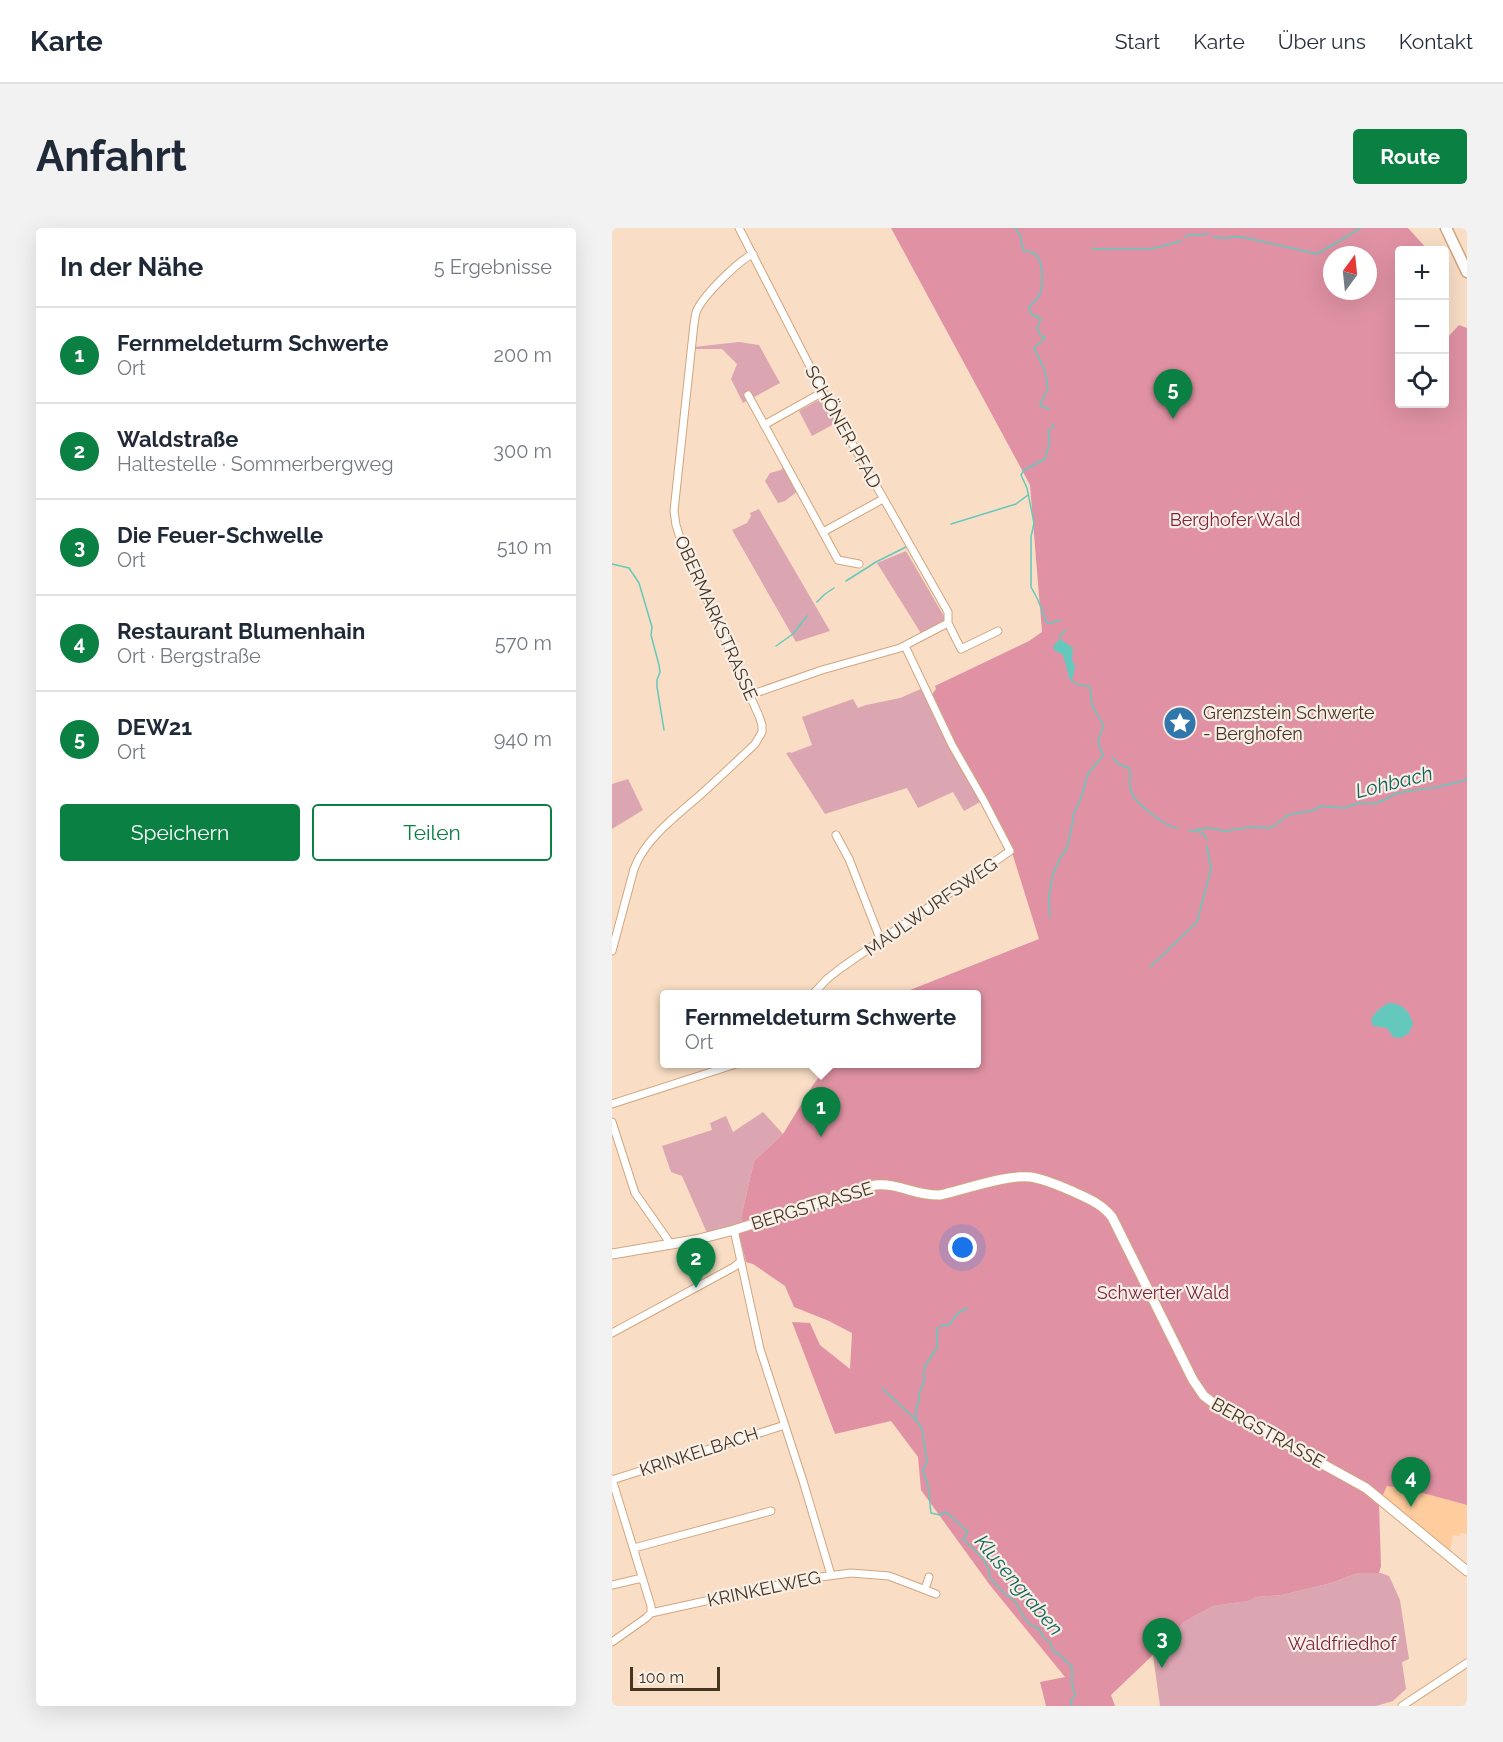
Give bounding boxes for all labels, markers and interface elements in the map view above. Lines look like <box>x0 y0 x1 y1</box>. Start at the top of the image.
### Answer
text: Karte <box>30 25 103 58</box>
text: Start <box>1115 29 1160 54</box>
text: Karte <box>1193 29 1245 54</box>
text: Über uns <box>1278 29 1366 54</box>
text: Kontakt <box>1399 29 1473 54</box>
button: Route <box>1353 129 1467 184</box>
text: Anfahrt <box>36 132 187 181</box>
north arrow <box>1323 246 1377 300</box>
map controls <box>1395 246 1449 408</box>
button: + <box>1395 246 1449 300</box>
text: In der Nähe <box>60 252 203 282</box>
text: 5 Ergebnisse <box>434 255 552 279</box>
button: − <box>1395 300 1449 354</box>
text: Fernmeldeturm Schwerte <box>117 330 388 356</box>
text: 1 <box>75 343 84 367</box>
text: 200 m <box>494 343 552 367</box>
button: locate <box>1395 354 1449 408</box>
text: Ort <box>117 356 146 380</box>
street label: SCHÖNER PFAD <box>801 362 886 492</box>
pin: 5 <box>1154 370 1192 419</box>
text: Waldstraße <box>117 426 238 452</box>
text: 2 <box>74 439 85 463</box>
text: 300 m <box>493 439 552 463</box>
text: Haltestelle · Sommerbergweg <box>117 452 394 476</box>
park label: Berghofer Wald <box>1170 509 1300 530</box>
text: Die Feuer-Schwelle <box>117 522 323 548</box>
street label: OBERMARKSTRASSE <box>671 532 762 703</box>
text: 3 <box>74 535 85 559</box>
text: 510 m <box>497 535 552 559</box>
text: Ort <box>117 548 146 572</box>
text: Restaurant Blumenhain <box>117 618 365 644</box>
text: 4 <box>74 631 85 655</box>
text: 570 m <box>495 631 552 655</box>
text: Ort · Bergstraße <box>117 644 261 668</box>
place label: Grenzstein Schwerte - Berghofen <box>1203 702 1375 744</box>
place icon: Grenzstein Schwerte - Berghofen <box>1162 705 1198 741</box>
text: DEW21 <box>117 714 192 740</box>
text: 5 <box>74 727 85 751</box>
text: 940 m <box>494 727 552 751</box>
text: Ort <box>117 740 146 764</box>
water label: Lohbach <box>1353 761 1435 803</box>
button: Speichern <box>60 804 300 861</box>
button: Teilen <box>312 804 552 861</box>
street label: MAULWURFSWEG <box>860 853 1001 960</box>
popup <box>660 990 981 1068</box>
text: Fernmeldeturm Schwerte <box>685 1004 956 1030</box>
text: Ort <box>685 1030 714 1054</box>
pin: 1 <box>802 1088 840 1137</box>
street label: BERGSTRASSE <box>749 1177 875 1234</box>
your location <box>948 1233 977 1262</box>
pin: 2 <box>676 1238 716 1288</box>
park label: Schwerter Wald <box>1097 1282 1229 1303</box>
street label: BERGSTRASSE <box>1208 1393 1328 1472</box>
street label: KRINKELBACH <box>637 1422 761 1481</box>
pin: 4 <box>1392 1458 1430 1507</box>
water label: Klusengraben <box>970 1530 1068 1640</box>
street label: KRINKELWEG <box>705 1566 822 1611</box>
pin: 3 <box>1142 1618 1182 1668</box>
park label: Waldfriedhof <box>1288 1633 1397 1654</box>
scale bar <box>630 1664 720 1692</box>
text: 100 m <box>639 1668 684 1687</box>

